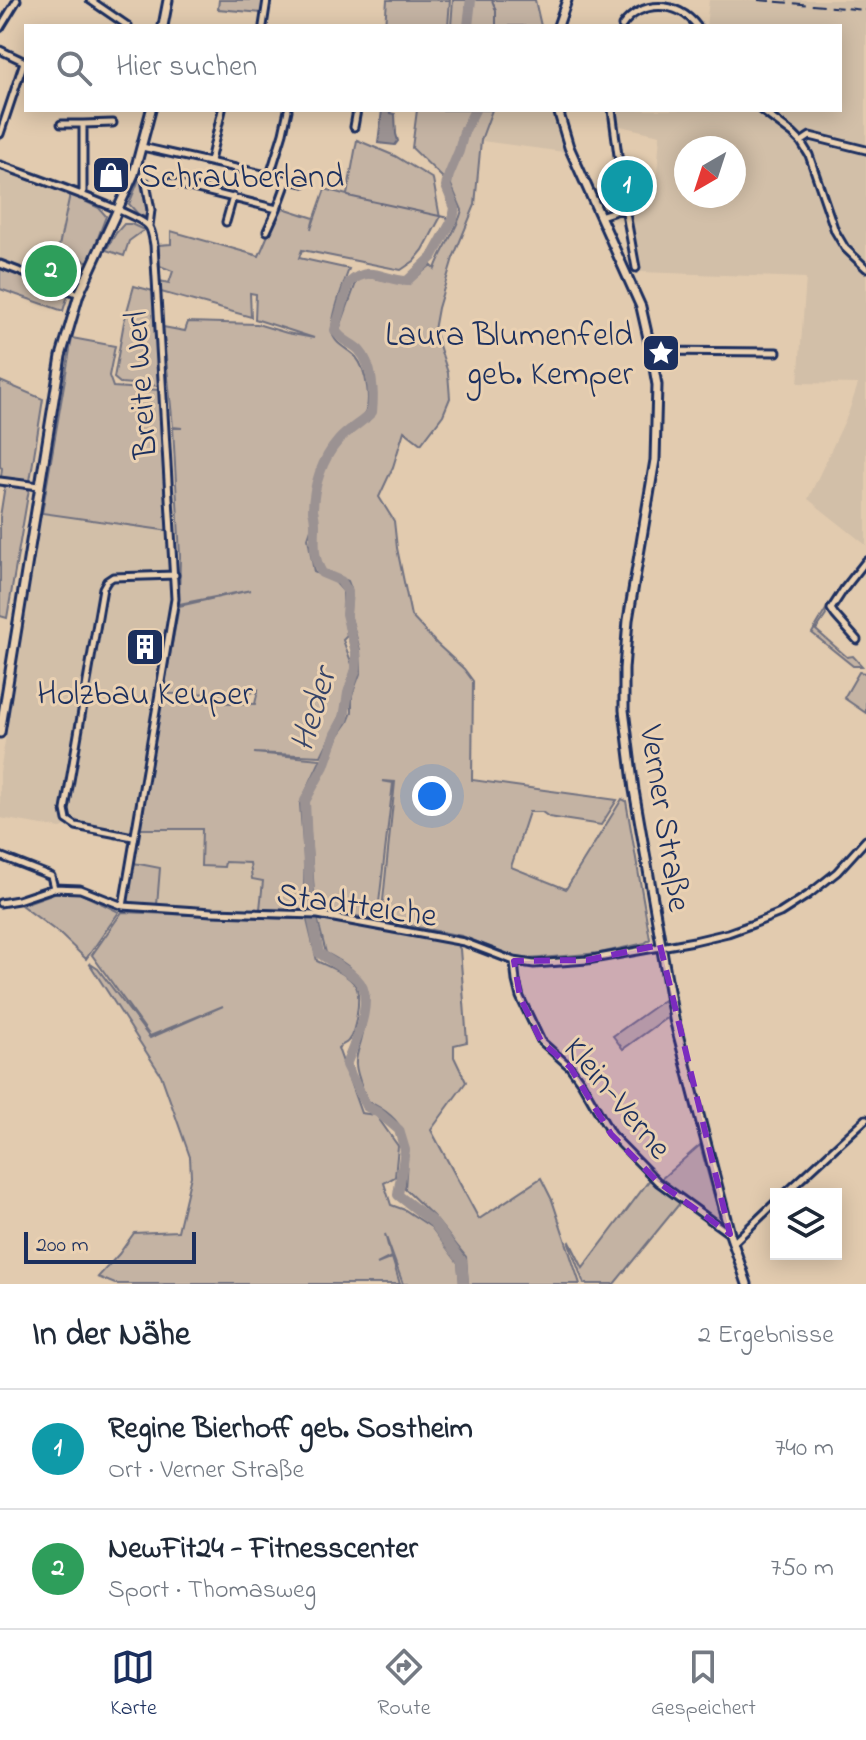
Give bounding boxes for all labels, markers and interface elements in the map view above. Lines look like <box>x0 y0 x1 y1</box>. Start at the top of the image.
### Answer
search box <box>24 24 842 112</box>
icon: search <box>52 46 96 90</box>
text: Hier suchen <box>116 46 257 90</box>
north arrow <box>674 136 746 208</box>
shop icon: Schrauberland <box>90 154 132 196</box>
place label: Schrauberland <box>139 154 344 204</box>
pin: 1 <box>601 156 653 216</box>
pin: 2 <box>25 241 77 301</box>
street label: Breite Werl <box>113 309 173 461</box>
place label: Laura Blumenfeld geb. Kemper <box>385 312 633 401</box>
place icon: Laura Blumenfeld geb. Kemper <box>640 332 682 374</box>
building icon: Holzbau Keuper <box>124 626 166 668</box>
water label: Heder <box>278 658 354 759</box>
place label: Holzbau Keuper <box>37 671 253 721</box>
street label: Verner Straße <box>623 721 703 916</box>
your location <box>412 776 452 816</box>
street label: Stadtteiche <box>273 871 441 943</box>
street label: Klein-Verne <box>550 1027 683 1172</box>
map controls <box>770 1188 842 1260</box>
button: layers <box>770 1188 842 1260</box>
scale bar <box>24 1228 196 1264</box>
text: 200 m <box>36 1230 89 1262</box>
text: In der Nähe <box>32 1311 190 1361</box>
text: 2 Ergebnisse <box>698 1317 834 1355</box>
text: Regine Bierhoff geb. Sostheim <box>108 1408 473 1452</box>
text: 1 <box>54 1430 62 1468</box>
text: 740 m <box>775 1430 834 1468</box>
text: Ort · Verner Straße <box>108 1452 304 1490</box>
text: NewFit24 - Fitnesscenter <box>108 1528 418 1572</box>
text: 2 <box>52 1550 64 1588</box>
text: 750 m <box>771 1550 834 1588</box>
text: Sport · Thomasweg <box>108 1572 316 1610</box>
tab: Karte <box>110 1645 157 1725</box>
tab: Route <box>377 1645 431 1725</box>
tab: Gespeichert <box>651 1645 756 1725</box>

